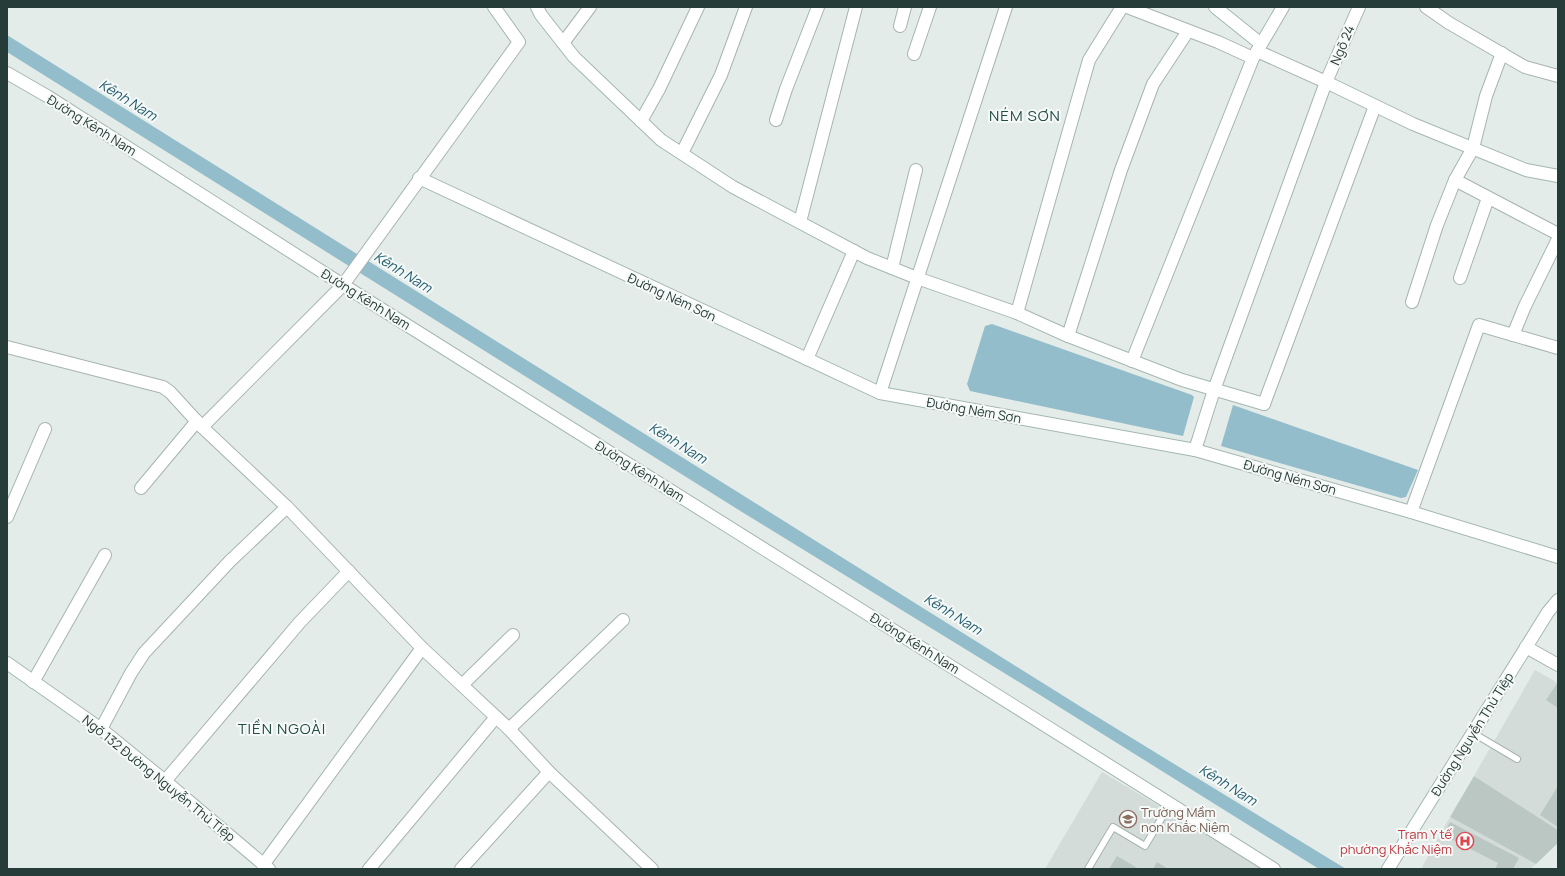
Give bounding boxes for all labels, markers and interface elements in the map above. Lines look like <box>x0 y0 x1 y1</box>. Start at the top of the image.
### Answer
street label: Ngõ 24 <box>1326 22 1359 68</box>
water label: Kênh Nam <box>96 74 162 125</box>
street label: Đường Kênh Nam <box>44 90 140 160</box>
district label: NÉM SƠN <box>989 105 1061 126</box>
water label: Kênh Nam <box>371 246 437 297</box>
street label: Đường Kênh Nam <box>318 264 414 334</box>
street label: Đường Ném Sơn <box>625 269 719 325</box>
street label: Đường Ném Sơn <box>925 393 1023 427</box>
water label: Kênh Nam <box>646 417 712 468</box>
street label: Đường Kênh Nam <box>592 436 688 506</box>
street label: Đường Ném Sơn <box>1242 455 1338 499</box>
water label: Kênh Nam <box>921 588 987 639</box>
street label: Đường Kênh Nam <box>867 608 963 678</box>
street label: Đường Nguyễn Thủ Tiệp <box>1427 668 1518 799</box>
street label: Ngõ 132 Đường Nguyễn Thủ Tiệp <box>79 711 239 846</box>
district label: TIỀN NGOÀI <box>238 718 326 739</box>
water label: Kênh Nam <box>1196 759 1262 810</box>
place label: Trường Mầm non Khắc Niệm <box>1141 803 1230 836</box>
school or university icon: Trường Mầm non Khắc Niệm <box>1118 809 1138 829</box>
place label: Trạm Y tế phường Khắc Niệm <box>1340 825 1452 858</box>
hospital icon: Trạm Y tế phường Khắc Niệm <box>1455 831 1475 851</box>

